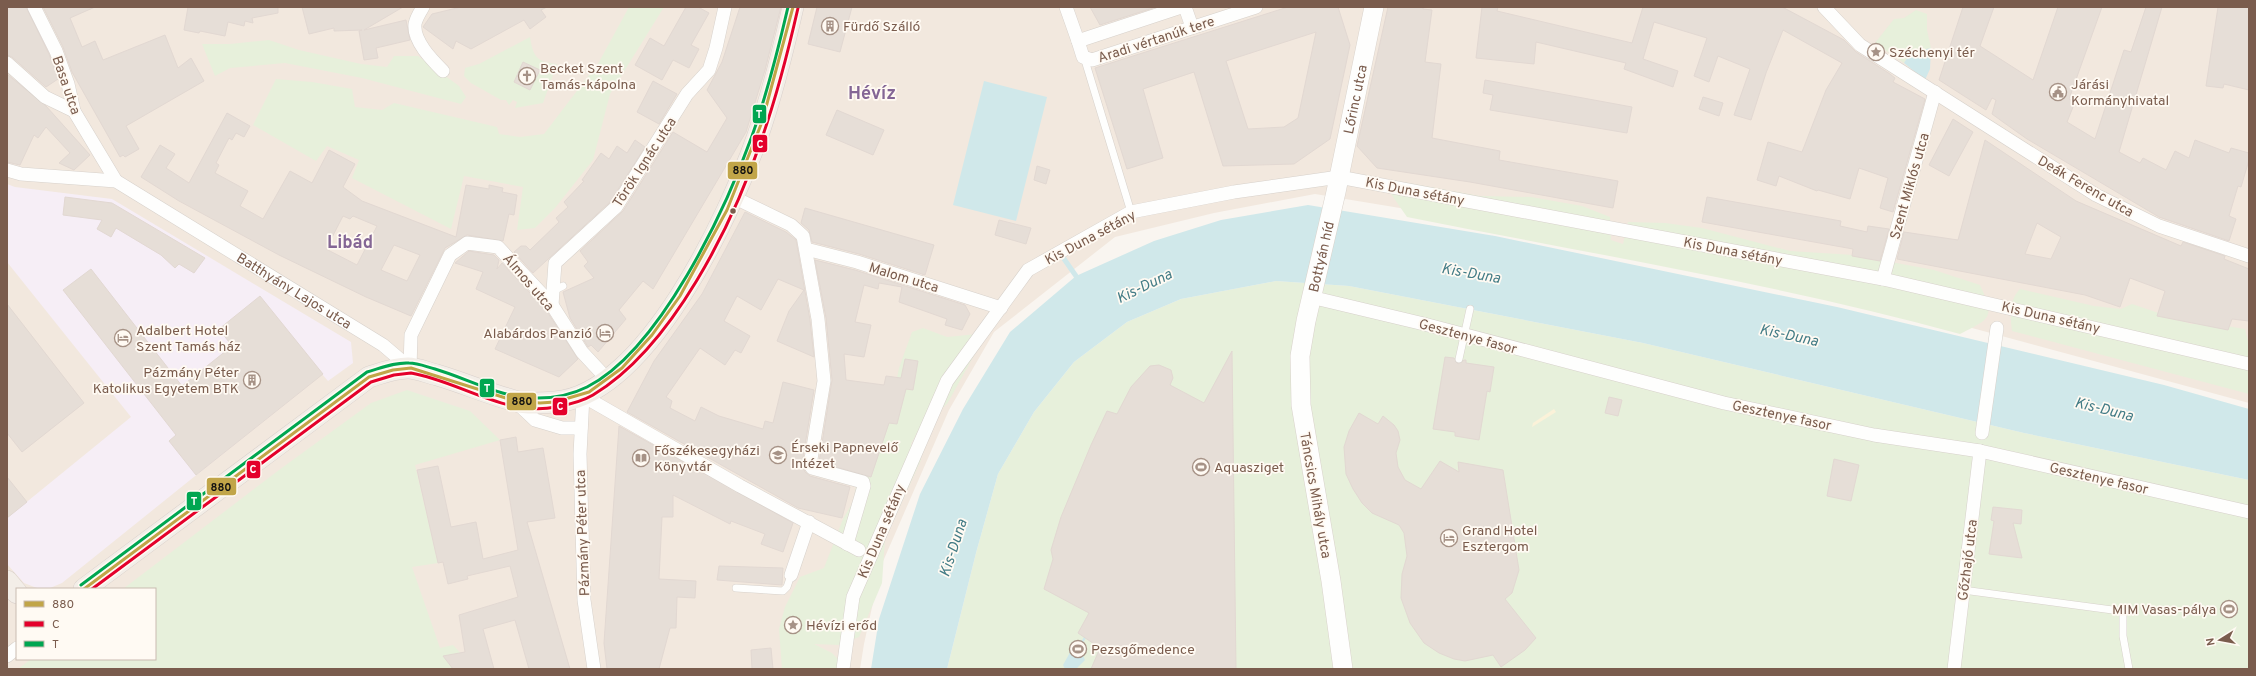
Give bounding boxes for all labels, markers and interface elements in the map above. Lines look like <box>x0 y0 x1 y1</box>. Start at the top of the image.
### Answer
street label: Aradi vértanúk tere <box>1096 14 1217 67</box>
building icon: Fürdő Szálló <box>820 16 840 36</box>
place label: Fürdő Szálló <box>843 19 921 36</box>
place icon: Széchenyi tér <box>1866 42 1886 62</box>
place label: Széchenyi tér <box>1889 45 1975 62</box>
street label: Basa utca <box>48 54 84 117</box>
place label: Becket Szent Tamás-kápolna <box>540 61 636 94</box>
street label: Lőrinc utca <box>1341 63 1372 136</box>
church icon: Becket Szent Tamás-kápolna <box>517 66 537 86</box>
place label: Járási Kormányhivatal <box>2071 77 2169 110</box>
public building icon: Járási Kormányhivatal <box>2048 82 2068 102</box>
district label: Hévíz <box>848 83 896 106</box>
line badge: T <box>752 104 767 124</box>
text: T <box>756 108 763 122</box>
street label: Török Ignác utca <box>610 115 681 211</box>
street label: Szent Miklós utca <box>1887 131 1934 242</box>
line badge: C <box>752 134 768 153</box>
text: C <box>756 138 764 152</box>
street label: Deák Ferenc utca <box>2034 153 2136 222</box>
line badge: 880 <box>727 161 758 180</box>
text: 880 <box>733 164 753 178</box>
street label: Kis Duna sétány <box>1364 175 1466 210</box>
unlabelled marker <box>728 206 738 216</box>
street label: Kis Duna sétány <box>1042 207 1139 269</box>
street label: Bottyán híd <box>1306 220 1339 294</box>
district label: Libád <box>327 232 373 255</box>
street label: Kis Duna sétány <box>1682 235 1784 270</box>
street label: Batthyány Lajos utca <box>233 250 354 334</box>
street label: Álmos utca <box>498 250 558 315</box>
street label: Malom utca <box>867 260 940 297</box>
water label: Kis-Duna <box>1440 260 1502 289</box>
water label: Kis-Duna <box>1114 266 1176 309</box>
street label: Kis Duna sétány <box>2000 299 2102 338</box>
street label: Gesztenye fasor <box>1417 316 1519 359</box>
water label: Kis-Duna <box>1758 321 1820 352</box>
place label: Adalbert Hotel Szent Tamás ház <box>136 323 241 356</box>
hotel icon: Alabárdos Panzió <box>595 323 615 343</box>
place label: Alabárdos Panzió <box>483 326 592 343</box>
hotel icon: Adalbert Hotel Szent Tamás ház <box>113 328 133 348</box>
place label: Pázmány Péter Katolikus Egyetem BTK <box>93 365 240 398</box>
building icon: Pázmány Péter Katolikus Egyetem BTK <box>242 370 262 390</box>
line badge: T <box>479 378 495 398</box>
text: T <box>484 382 491 396</box>
line badge: 880 <box>506 392 537 411</box>
water label: Kis-Duna <box>2072 394 2135 427</box>
text: 880 <box>512 395 532 409</box>
line badge: C <box>552 397 568 416</box>
street label: Gesztenye fasor <box>1731 398 1833 435</box>
text: C <box>556 400 564 414</box>
street label: Táncsics Mihály utca <box>1295 431 1334 560</box>
place label: Érseki Papnevelő Intézet <box>791 439 899 473</box>
place label: Főszékesegyházi Könyvtár <box>654 443 760 476</box>
school or university icon: Érseki Papnevelő Intézet <box>768 445 788 465</box>
library icon: Főszékesegyházi Könyvtár <box>631 448 651 468</box>
sports icon: Aquasziget <box>1191 457 1211 477</box>
line badge: C <box>246 460 261 479</box>
place label: Aquasziget <box>1214 460 1284 477</box>
street label: Gesztenye fasor <box>2048 460 2150 499</box>
text: C <box>249 463 257 477</box>
street label: Pázmány Péter utca <box>573 470 594 596</box>
line badge: 880 <box>206 477 237 496</box>
text: 880 <box>211 481 231 495</box>
street label: Kis Duna sétány <box>855 482 910 581</box>
line badge: T <box>186 491 202 511</box>
text: T <box>191 495 198 509</box>
water label: Kis-Duna <box>936 517 973 580</box>
street label: Gőzhajó utca <box>1955 518 1982 602</box>
place label: Grand Hotel Esztergom <box>1462 523 1537 556</box>
hotel icon: Grand Hotel Esztergom <box>1439 528 1459 548</box>
legend <box>16 588 156 660</box>
text: 880 <box>52 597 74 613</box>
sports icon: MIM Vasas-pálya <box>2219 599 2239 619</box>
place label: MIM Vasas-pálya <box>2112 602 2216 619</box>
place icon: Hévízi erőd <box>783 615 803 635</box>
text: C <box>52 617 60 633</box>
place label: Hévízi erőd <box>806 618 877 635</box>
north arrow <box>2200 620 2240 660</box>
text: T <box>52 637 59 653</box>
text: N <box>2204 637 2219 647</box>
sports icon: Pezsgőmedence <box>1068 639 1088 659</box>
place label: Pezsgőmedence <box>1091 642 1195 659</box>

